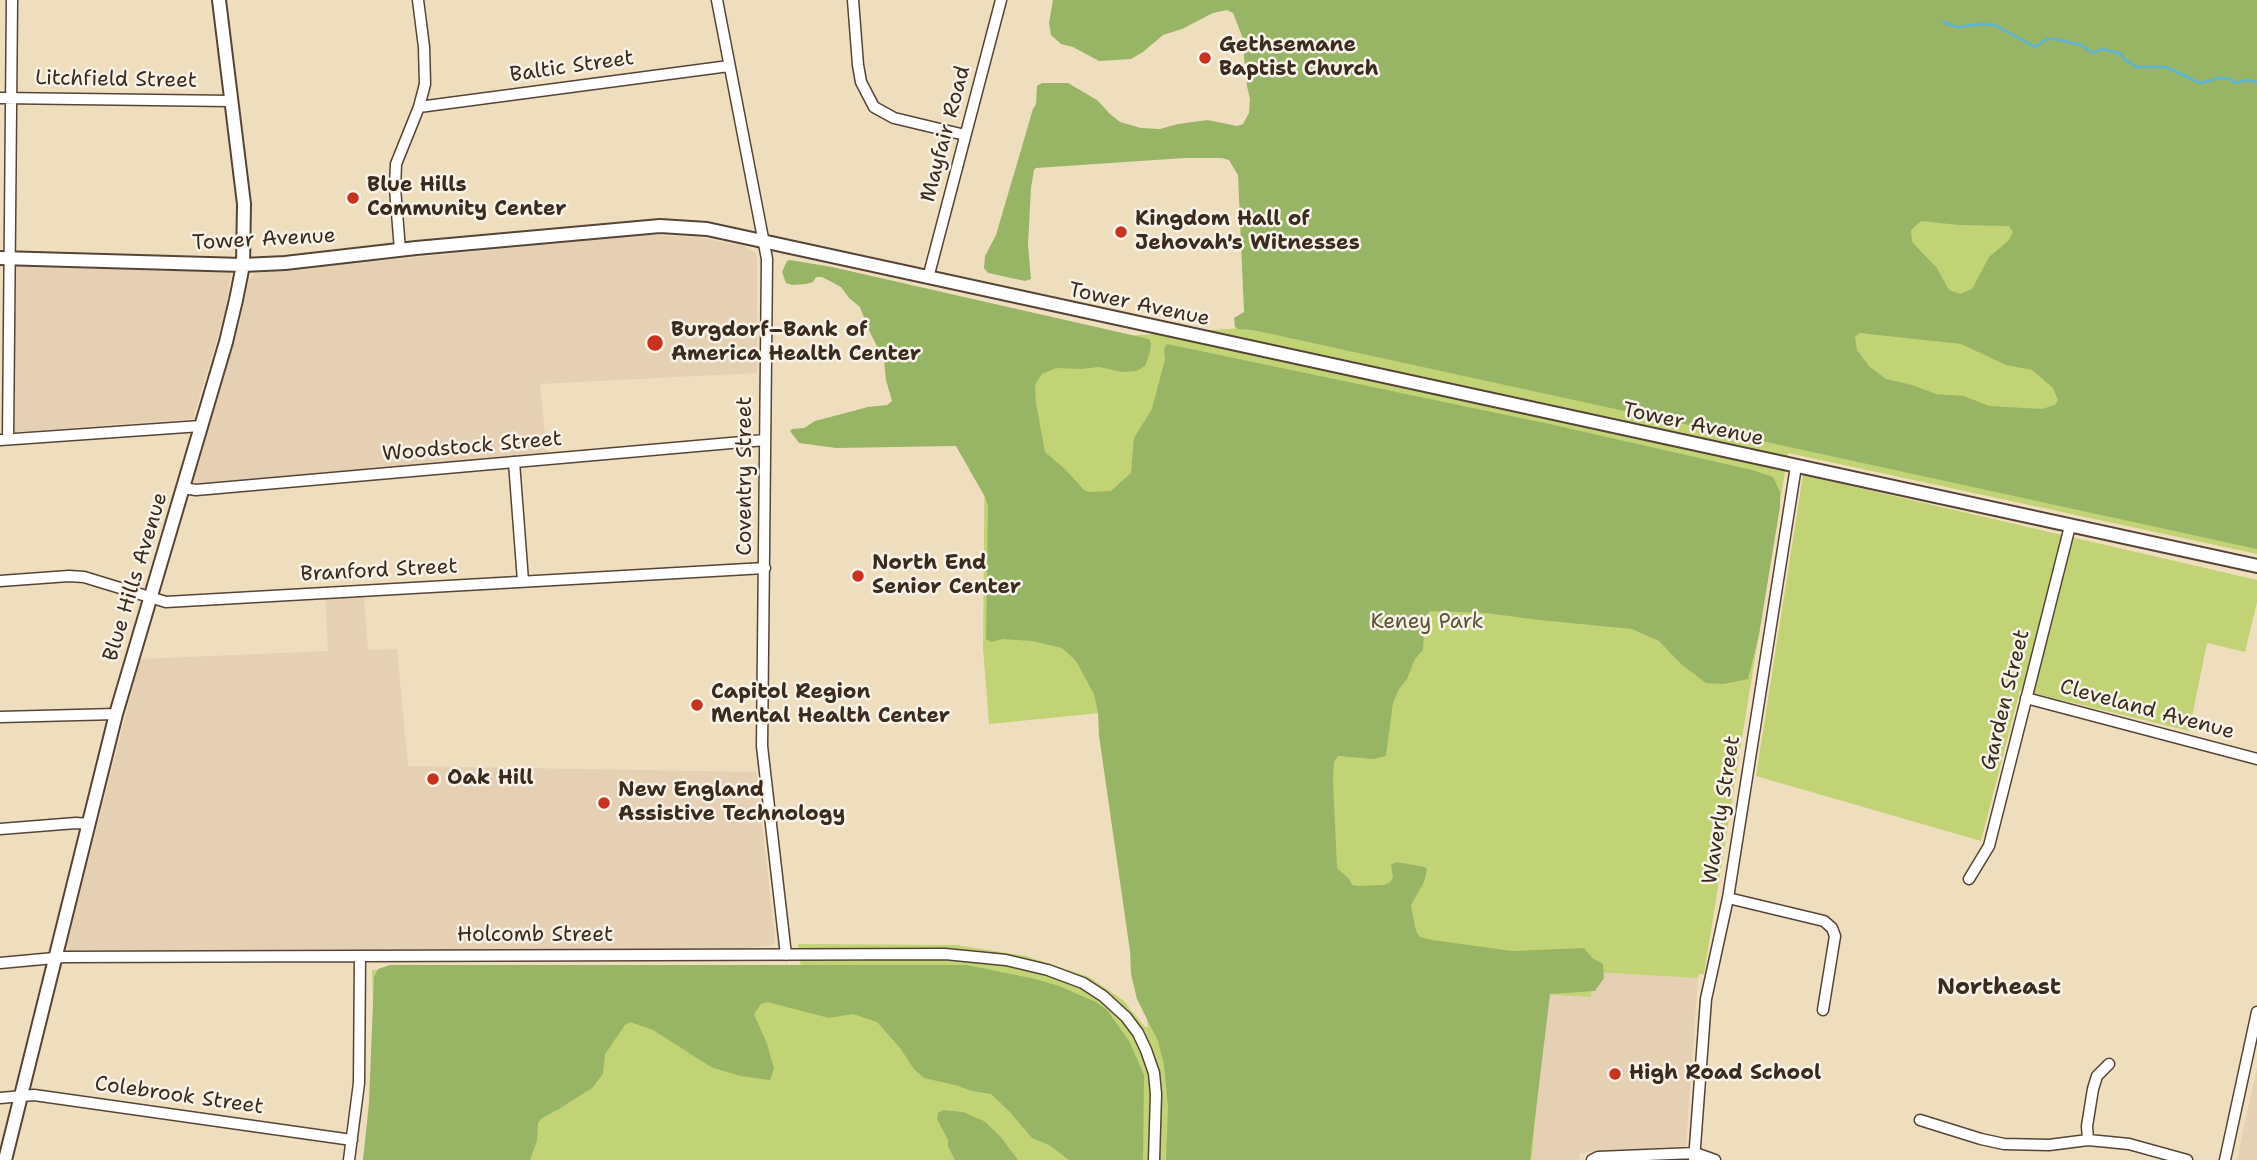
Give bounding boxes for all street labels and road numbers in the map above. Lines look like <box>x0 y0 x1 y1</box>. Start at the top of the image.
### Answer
street label: Baltic Street <box>508 46 636 88</box>
street label: Mayfair Road <box>916 63 976 205</box>
street label: Litchfield Street <box>35 66 197 94</box>
street label: Tower Avenue <box>192 224 336 256</box>
street label: Tower Avenue <box>1066 278 1212 332</box>
street label: Coventry Street <box>733 396 759 556</box>
street label: Tower Avenue <box>1620 398 1766 452</box>
street label: Woodstock Street <box>381 427 563 467</box>
street label: Blue Hills Avenue <box>98 490 174 664</box>
street label: Branford Street <box>300 554 458 588</box>
street label: Garden Street <box>1976 627 2036 773</box>
street label: Cleveland Avenue <box>2057 675 2237 745</box>
street label: Waverly Street <box>1698 734 1746 886</box>
street label: Holcomb Street <box>457 923 613 949</box>
street label: Colebrook Street <box>93 1072 265 1120</box>

